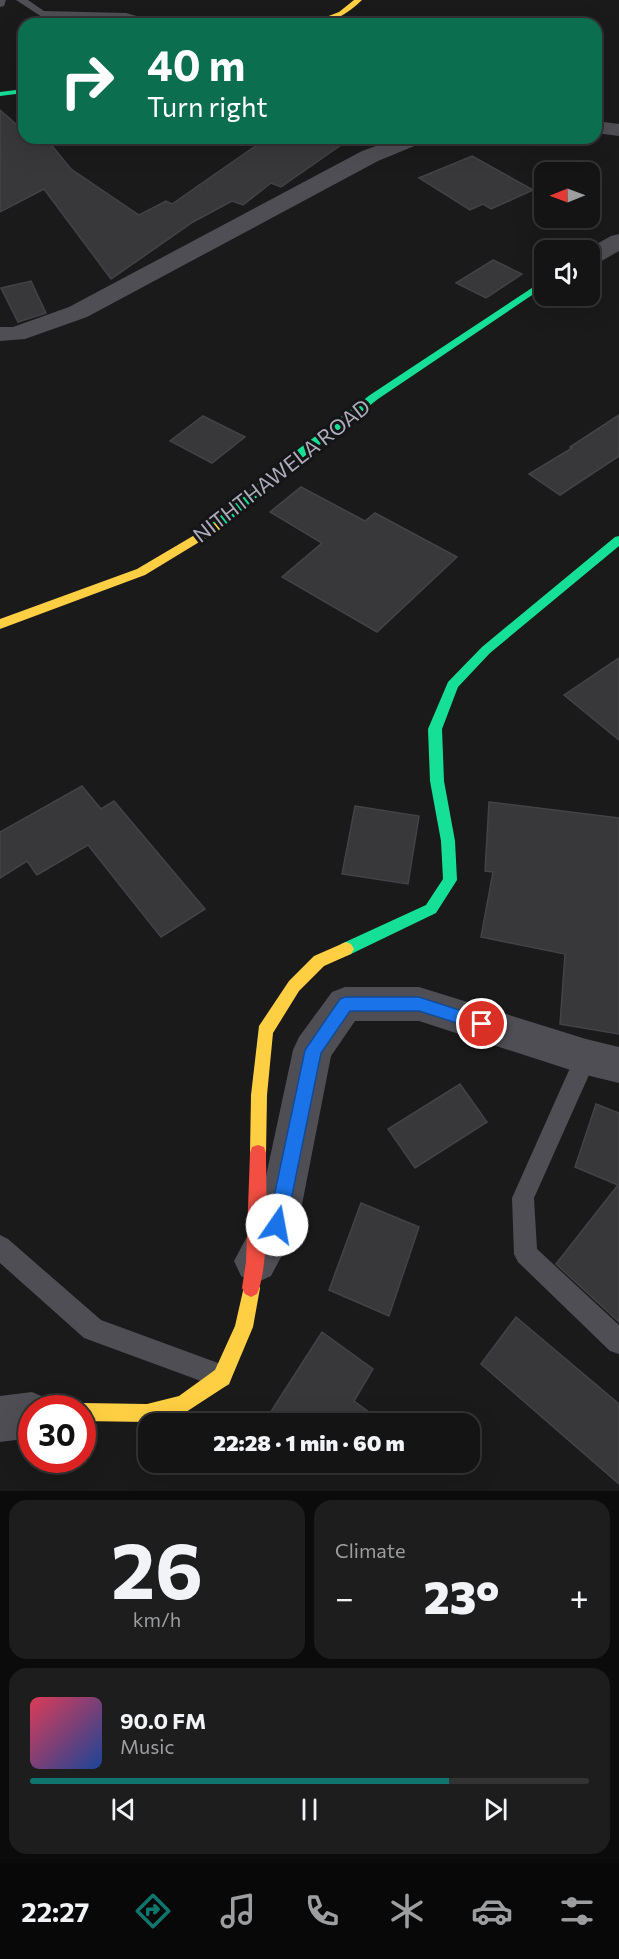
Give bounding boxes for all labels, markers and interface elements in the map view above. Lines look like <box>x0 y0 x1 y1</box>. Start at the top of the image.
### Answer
text: 40 m <box>147 38 245 90</box>
icon: right <box>48 42 126 120</box>
text: Turn right <box>147 90 267 123</box>
north arrow <box>534 162 600 228</box>
map controls <box>534 162 600 306</box>
button: sound <box>534 240 600 306</box>
street label: NITHTHAWELA ROAD <box>188 393 374 547</box>
pin <box>456 998 507 1049</box>
icon: arrive <box>465 1007 498 1040</box>
position arrow <box>245 1193 309 1257</box>
speed limit sign: 30 <box>18 1395 96 1473</box>
text: 22:28 · 1 min · 60 m <box>213 1429 405 1456</box>
text: 26 <box>111 1520 203 1615</box>
text: Climate <box>335 1538 405 1562</box>
text: 23° <box>424 1568 500 1623</box>
text: − <box>335 1576 354 1617</box>
text: + <box>570 1576 589 1617</box>
text: km/h <box>133 1607 181 1631</box>
text: 90.0 FM <box>120 1707 206 1734</box>
text: Music <box>120 1734 174 1758</box>
icon: previous <box>107 1793 140 1826</box>
icon: pause <box>293 1793 326 1826</box>
icon: next <box>479 1793 512 1826</box>
icon: directions <box>132 1890 174 1932</box>
icon: music <box>217 1890 259 1932</box>
icon: phone <box>301 1890 343 1932</box>
icon: climate <box>386 1890 428 1932</box>
icon: car <box>471 1890 513 1932</box>
icon: filters <box>556 1890 598 1932</box>
text: 22:27 <box>21 1895 89 1928</box>

